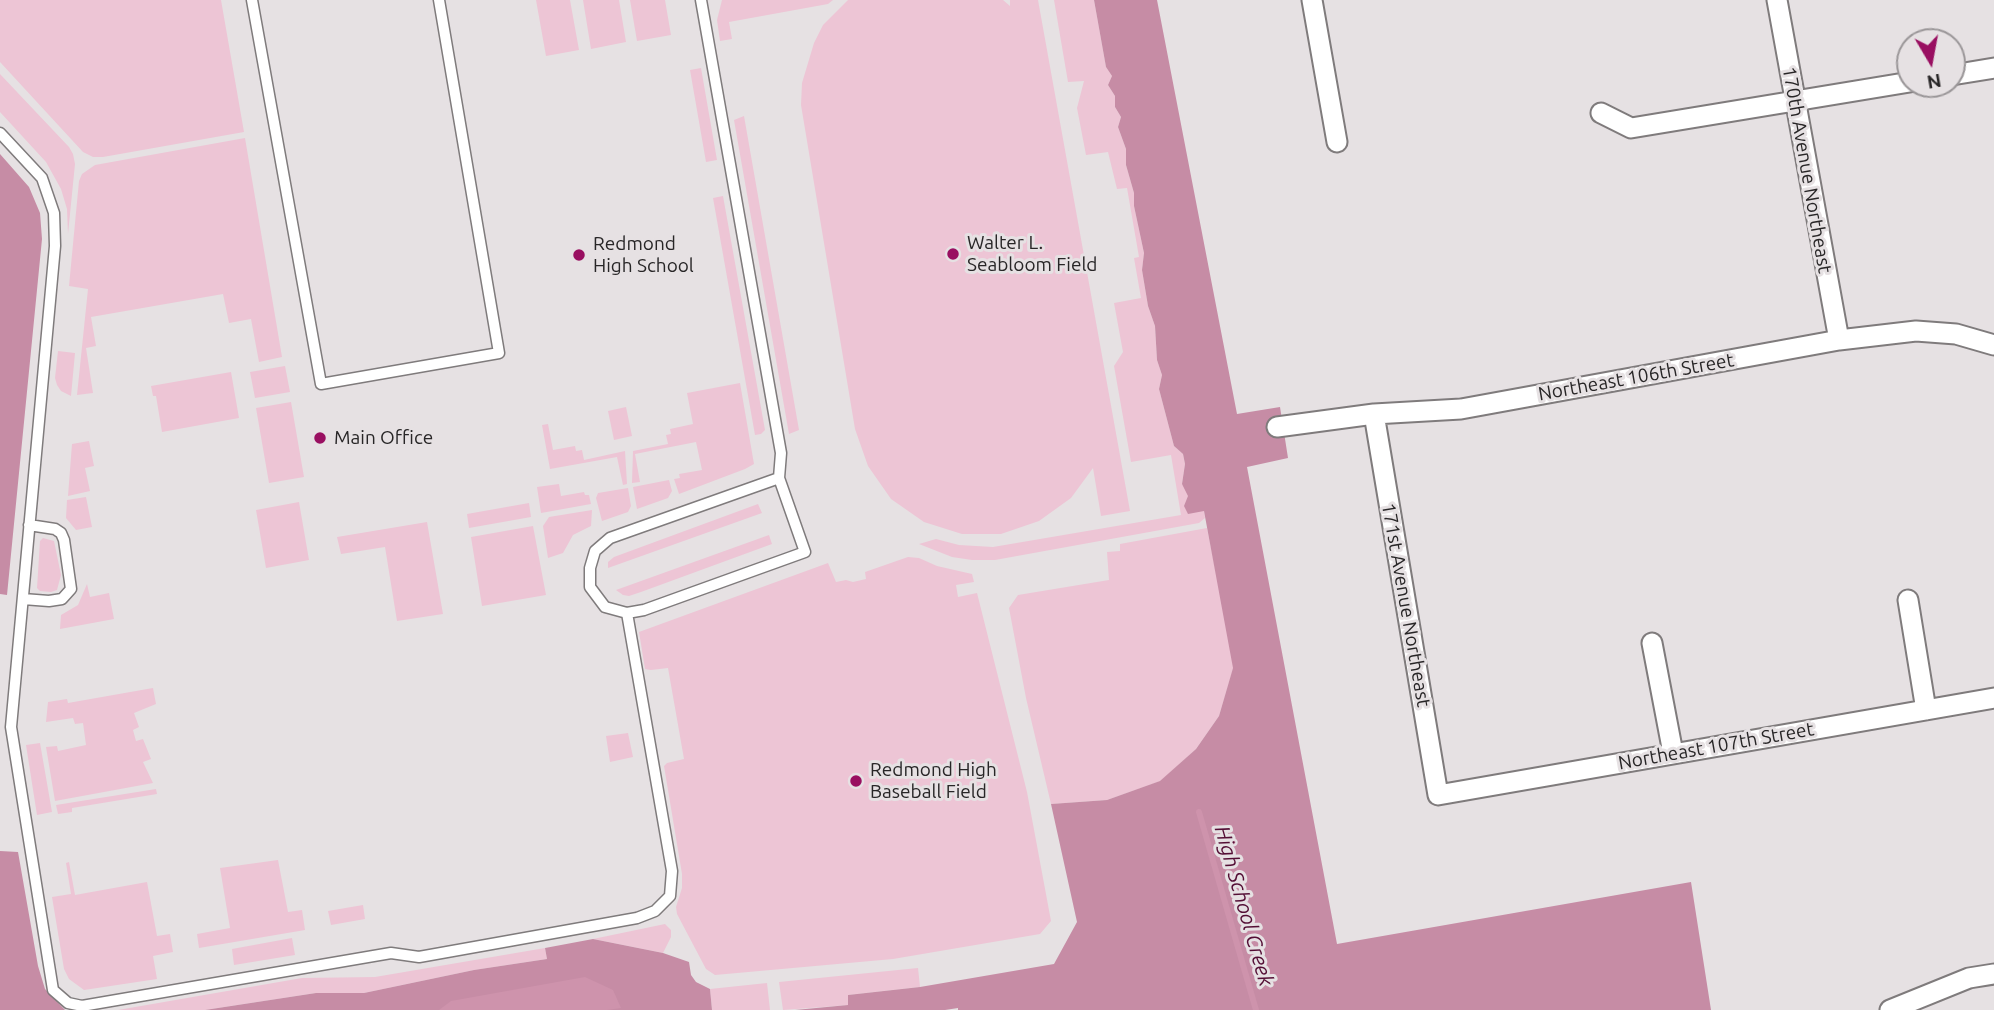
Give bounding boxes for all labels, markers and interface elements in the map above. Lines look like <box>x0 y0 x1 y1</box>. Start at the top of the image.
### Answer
north arrow <box>1896 28 1966 98</box>
street label: 170th Avenue Northeast <box>1778 65 1836 275</box>
text: N <box>1925 70 1943 94</box>
place label: Walter L. Seabloom Field <box>967 232 1097 276</box>
place label: Redmond High School <box>593 233 694 277</box>
marker: Walter L. Seabloom Field <box>945 246 961 262</box>
marker: Redmond High School <box>571 247 587 263</box>
street label: Northeast 106th Street <box>1536 349 1736 405</box>
place label: Main Office <box>334 427 433 449</box>
marker: Main Office <box>312 430 328 446</box>
street label: 171st Avenue Northeast <box>1377 501 1435 709</box>
street label: Northeast 107th Street <box>1616 718 1816 774</box>
place label: Redmond High Baseball Field <box>870 759 997 803</box>
marker: Redmond High Baseball Field <box>848 773 864 789</box>
water label: High School Creek <box>1209 823 1279 989</box>

